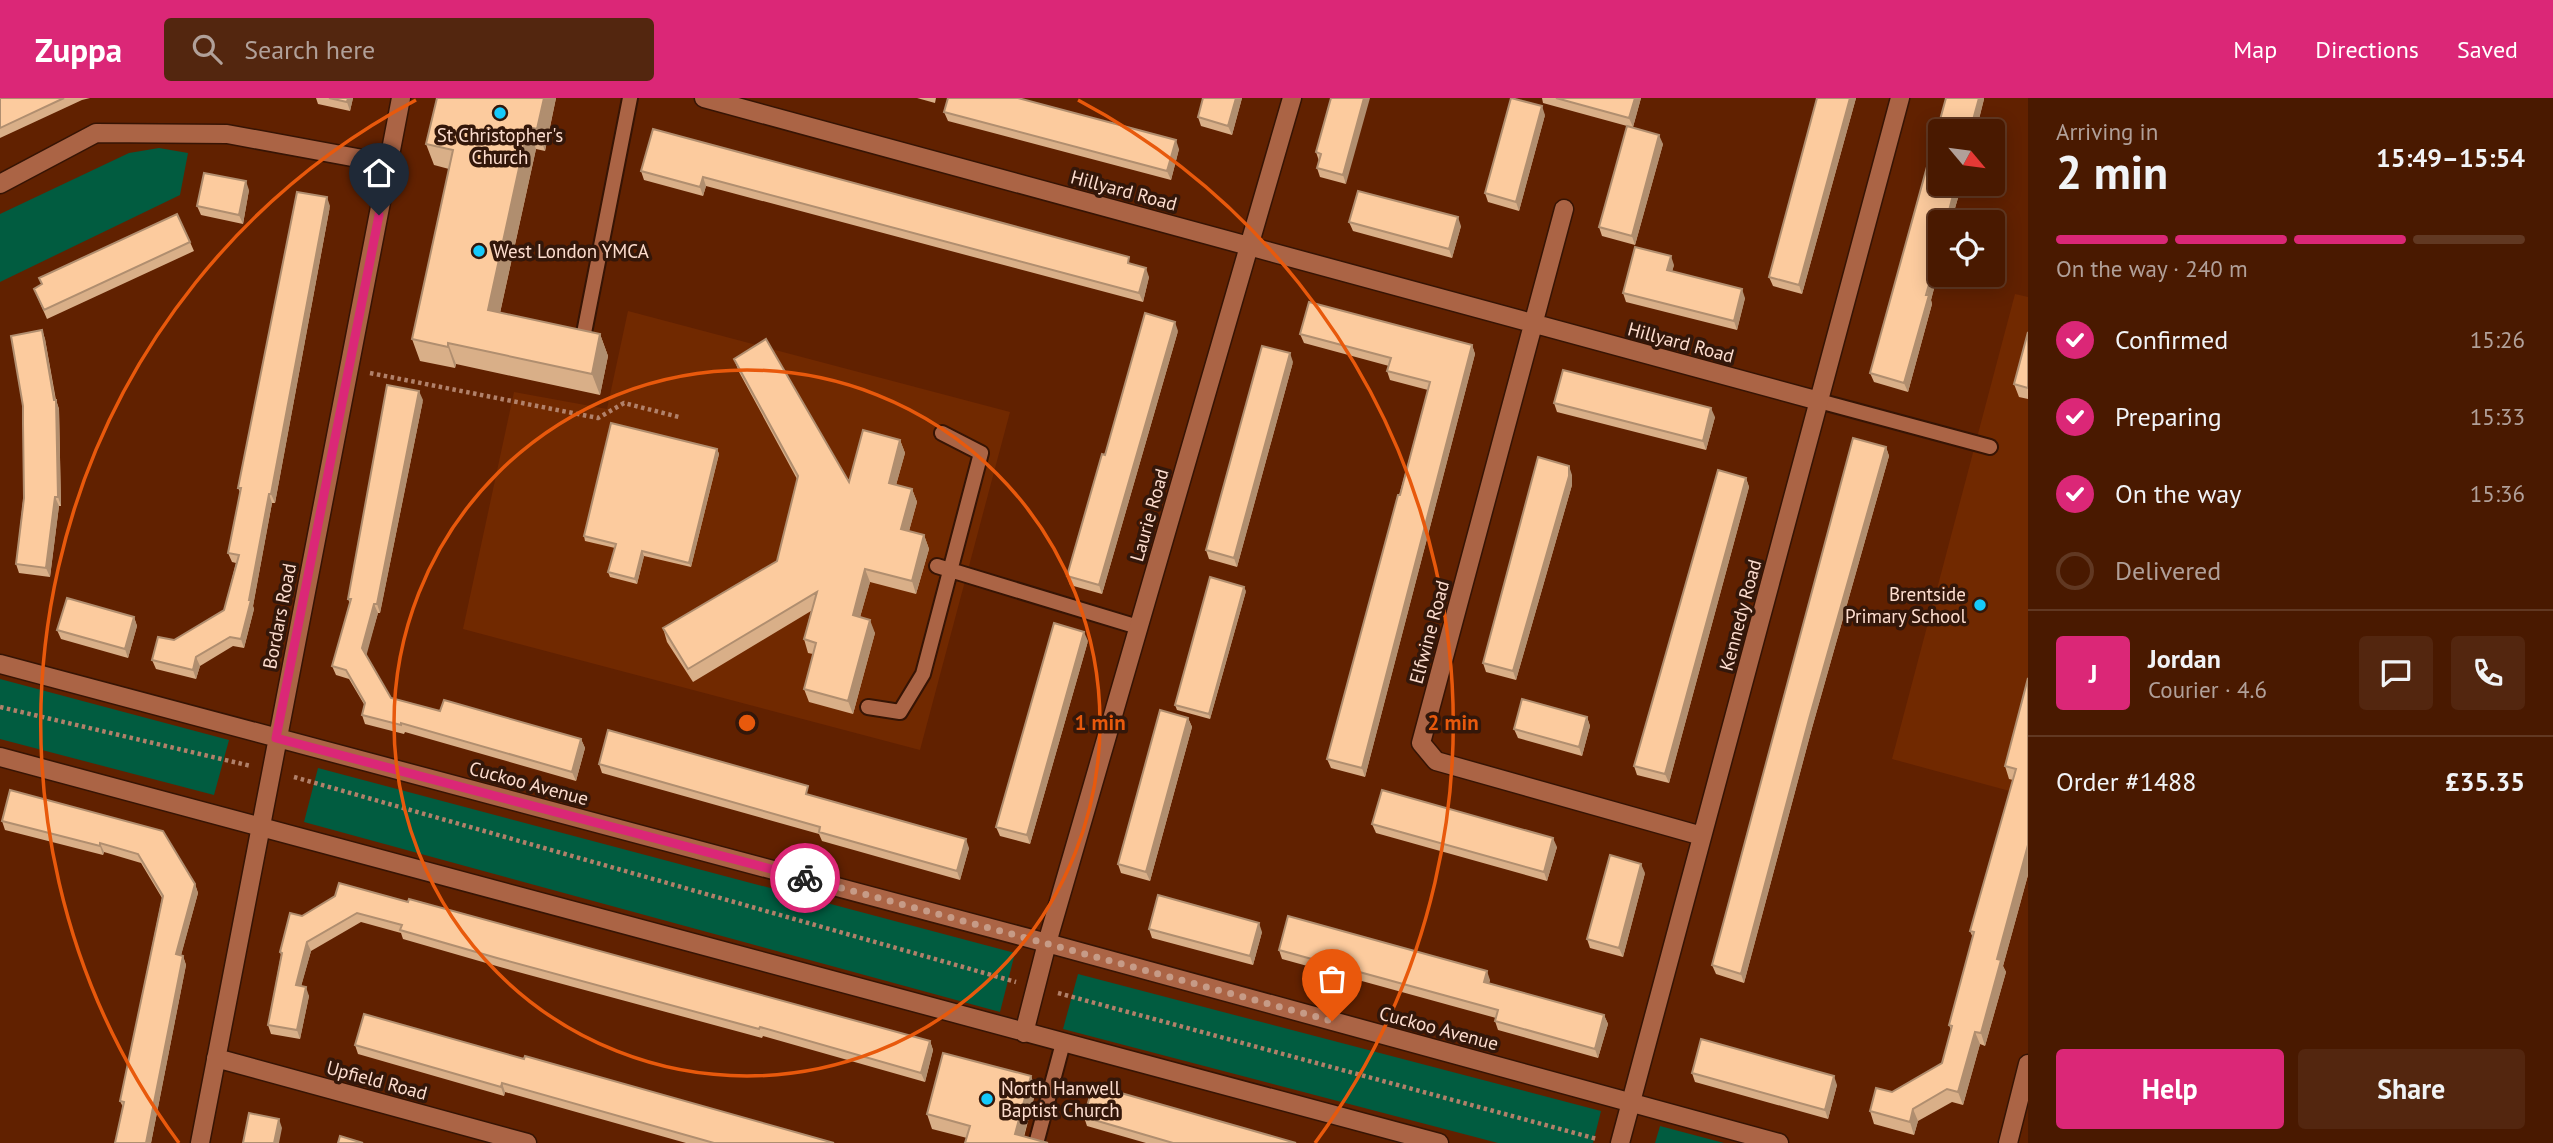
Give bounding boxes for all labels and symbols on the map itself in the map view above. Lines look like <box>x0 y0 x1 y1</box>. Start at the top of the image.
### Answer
marker: St Christopher's Church <box>492 105 508 121</box>
north arrow <box>1928 119 2006 196</box>
place label: St Christopher's Church <box>437 123 563 169</box>
pin <box>349 143 409 215</box>
street label: Hillyard Road <box>1068 164 1180 216</box>
place label: West London YMCA <box>493 239 649 263</box>
marker: West London YMCA <box>471 243 487 259</box>
street label: Hillyard Road <box>1625 316 1737 368</box>
street label: Laurie Road <box>1124 466 1174 564</box>
street label: Kennedy Road <box>1714 557 1766 673</box>
street label: Bordars Road <box>257 561 301 671</box>
street label: Elfwine Road <box>1404 578 1454 686</box>
place label: Brentside Primary School <box>1845 582 1966 628</box>
marker: Brentside Primary School <box>1972 597 1988 613</box>
text: 1 min <box>1074 709 1126 736</box>
text: 2 min <box>1427 709 1479 736</box>
centre of rings <box>735 711 759 735</box>
street label: Cuckoo Avenue <box>467 756 591 810</box>
courier <box>770 843 840 913</box>
pin <box>1302 949 1362 1021</box>
street label: Cuckoo Avenue <box>1377 1001 1501 1055</box>
street label: Upfield Road <box>324 1055 430 1105</box>
place label: North Hanwell Baptist Church <box>1001 1076 1120 1122</box>
marker: North Hanwell Baptist Church <box>979 1091 995 1107</box>

